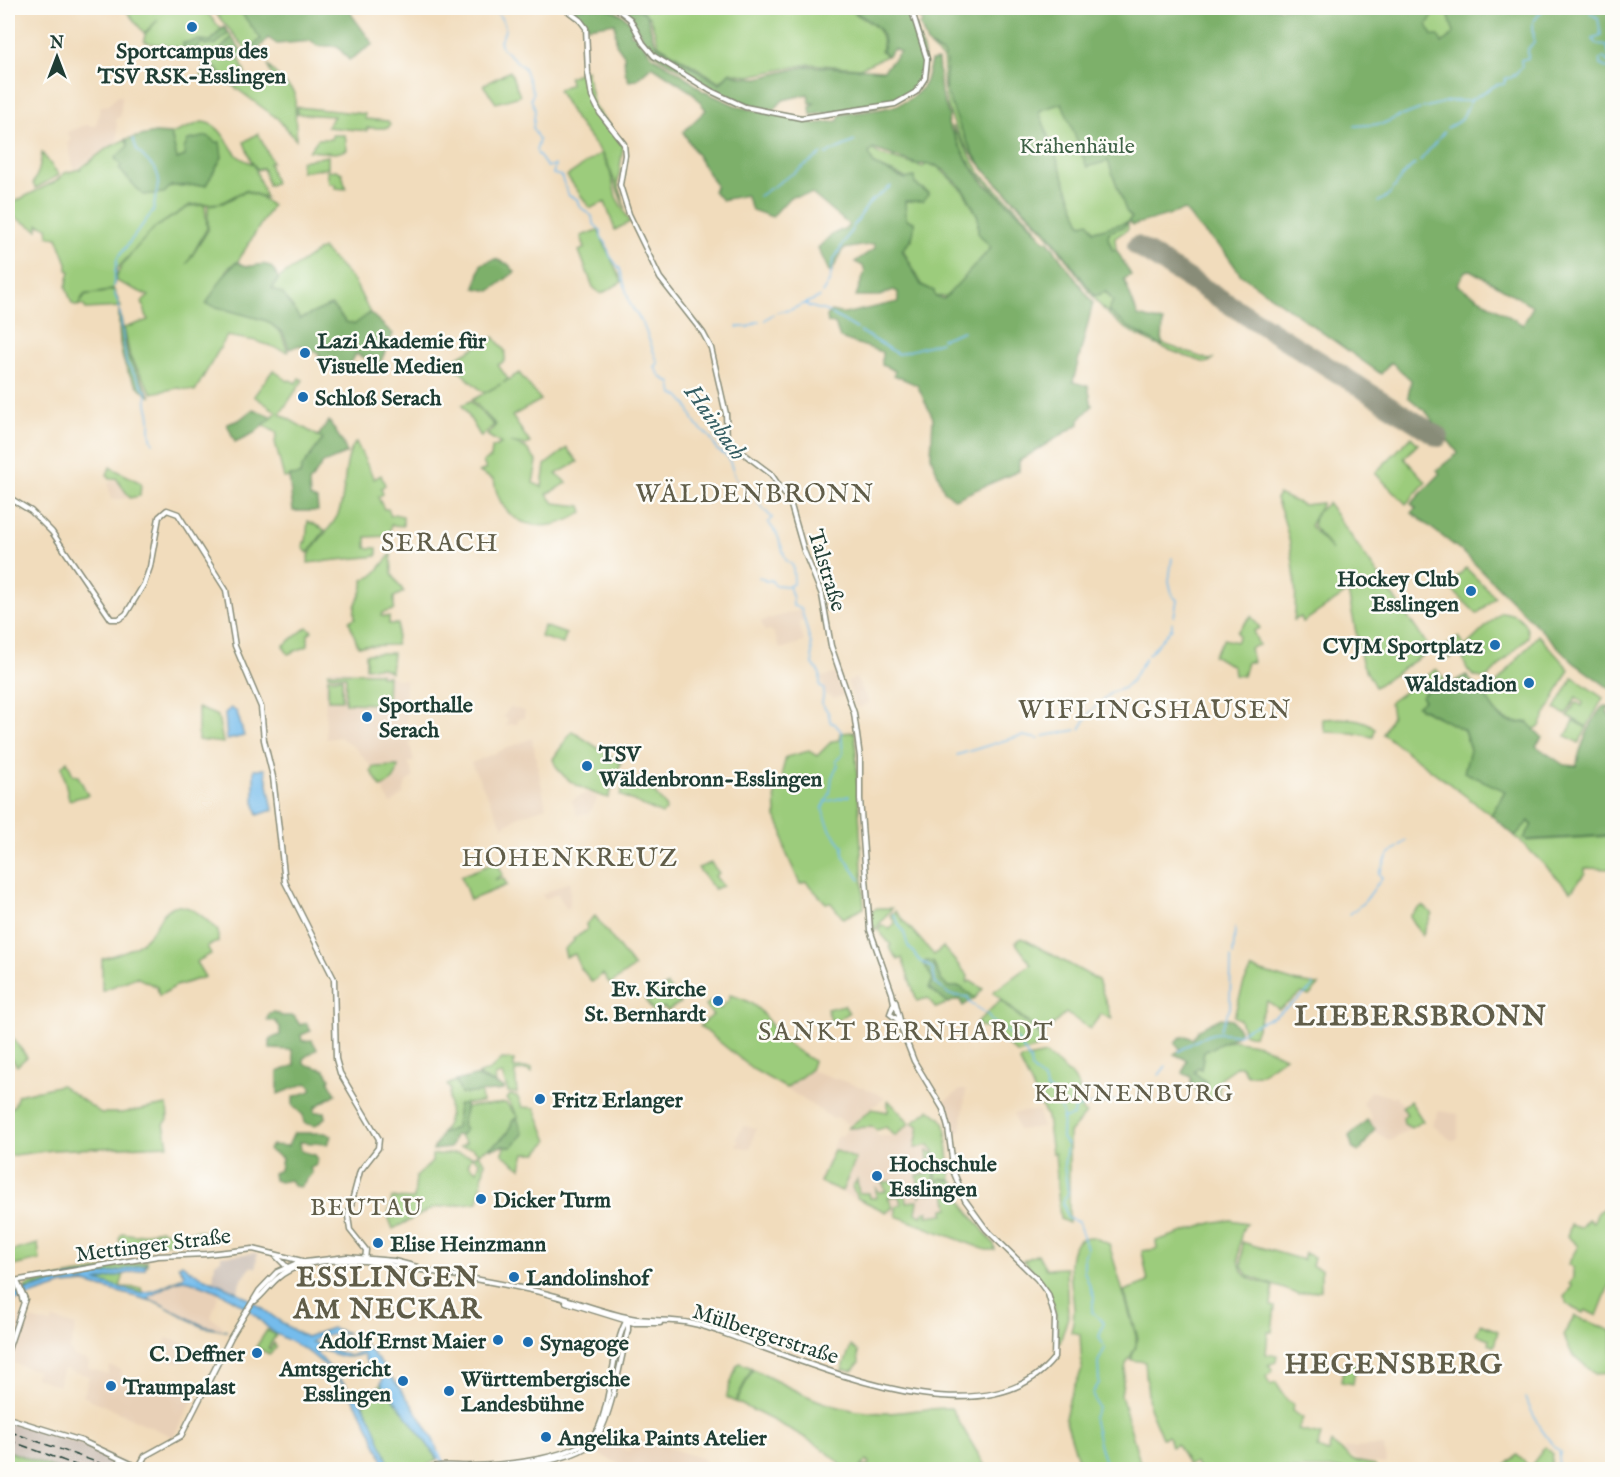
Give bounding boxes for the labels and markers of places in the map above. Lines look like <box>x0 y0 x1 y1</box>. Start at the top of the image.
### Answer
marker: Sportcampus des TSV RSK-Esslingen <box>185 20 199 34</box>
place label: Sportcampus des TSV RSK-Esslingen <box>97 38 287 91</box>
place label: Lazi Akademie für Visuelle Medien <box>316 328 487 381</box>
marker: Lazi Akademie für Visuelle Medien <box>298 346 312 360</box>
place label: Schloß Serach <box>315 385 442 413</box>
marker: Schloß Serach <box>296 390 310 404</box>
place label: Hockey Club Esslingen <box>1337 566 1459 619</box>
marker: Hockey Club Esslingen <box>1464 584 1478 598</box>
place label: CVJM Sportplatz <box>1323 633 1484 661</box>
marker: CVJM Sportplatz <box>1488 638 1502 652</box>
place label: Waldstadion <box>1403 671 1517 699</box>
marker: Waldstadion <box>1522 676 1536 690</box>
place label: Sporthalle Serach <box>379 692 473 745</box>
marker: Sporthalle Serach <box>360 710 374 724</box>
place label: TSV Wäldenbronn-Esslingen <box>598 741 822 794</box>
marker: TSV Wäldenbronn-Esslingen <box>580 759 594 773</box>
place label: Ev. Kirche St. Bernhardt <box>585 976 706 1029</box>
marker: Ev. Kirche St. Bernhardt <box>711 994 725 1008</box>
place label: Fritz Erlanger <box>552 1087 684 1115</box>
marker: Fritz Erlanger <box>533 1092 547 1106</box>
place label: Hochschule Esslingen <box>889 1151 997 1204</box>
marker: Hochschule Esslingen <box>870 1169 884 1183</box>
place label: Dicker Turm <box>493 1187 611 1215</box>
marker: Dicker Turm <box>474 1192 488 1206</box>
place label: Elise Heinzmann <box>390 1231 546 1259</box>
marker: Elise Heinzmann <box>371 1236 385 1250</box>
place label: Landolinshof <box>526 1265 653 1293</box>
marker: Landolinshof <box>507 1270 521 1284</box>
place label: Adolf Ernst Maier <box>319 1328 487 1356</box>
place label: Synagoge <box>540 1330 629 1358</box>
marker: Adolf Ernst Maier <box>491 1333 505 1347</box>
marker: Synagoge <box>521 1335 535 1349</box>
place label: C. Deffner <box>149 1341 246 1369</box>
marker: C. Deffner <box>250 1346 264 1360</box>
place label: Amtsgericht Esslingen <box>278 1356 391 1409</box>
place label: Württembergische Landesbühne <box>460 1366 630 1419</box>
place label: Traumpalast <box>122 1374 236 1402</box>
marker: Amtsgericht Esslingen <box>396 1374 410 1388</box>
marker: Traumpalast <box>104 1379 118 1393</box>
marker: Württembergische Landesbühne <box>442 1384 456 1398</box>
place label: Angelika Paints Atelier <box>557 1425 768 1453</box>
marker: Angelika Paints Atelier <box>539 1430 553 1444</box>

